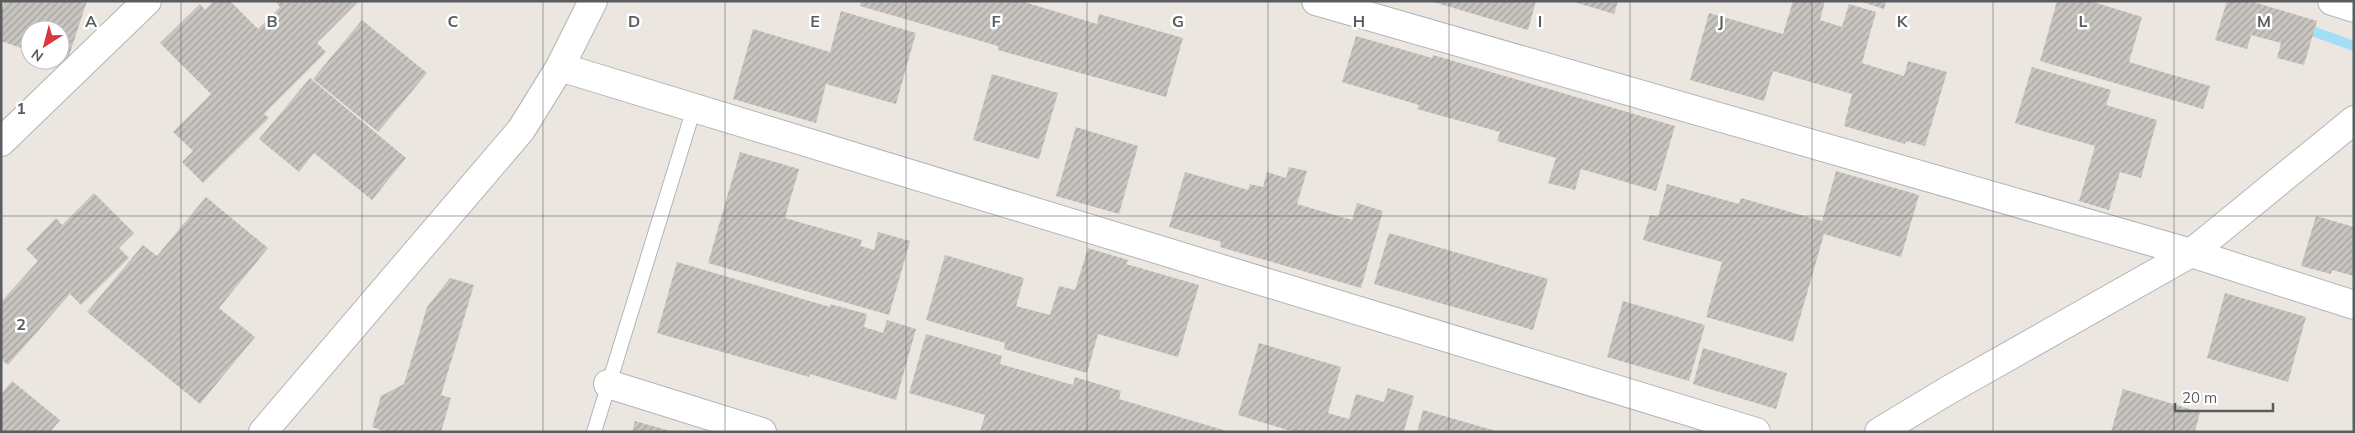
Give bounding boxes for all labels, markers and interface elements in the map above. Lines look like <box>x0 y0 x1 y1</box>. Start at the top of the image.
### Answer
text: A <box>85 11 97 31</box>
text: B <box>266 11 278 31</box>
text: C <box>448 11 459 31</box>
text: D <box>628 11 640 31</box>
text: E <box>810 11 820 31</box>
text: F <box>991 11 1001 31</box>
text: G <box>1172 11 1184 31</box>
text: H <box>1353 11 1365 31</box>
text: I <box>1538 11 1542 31</box>
text: J <box>1718 11 1724 31</box>
text: K <box>1897 11 1909 31</box>
text: L <box>2079 11 2088 31</box>
text: M <box>2257 11 2271 31</box>
north arrow <box>20 20 70 70</box>
text: N <box>28 45 47 66</box>
text: 1 <box>16 98 26 118</box>
text: 2 <box>16 314 26 334</box>
scale bar <box>2175 380 2272 412</box>
text: 20 m <box>2182 388 2217 407</box>

